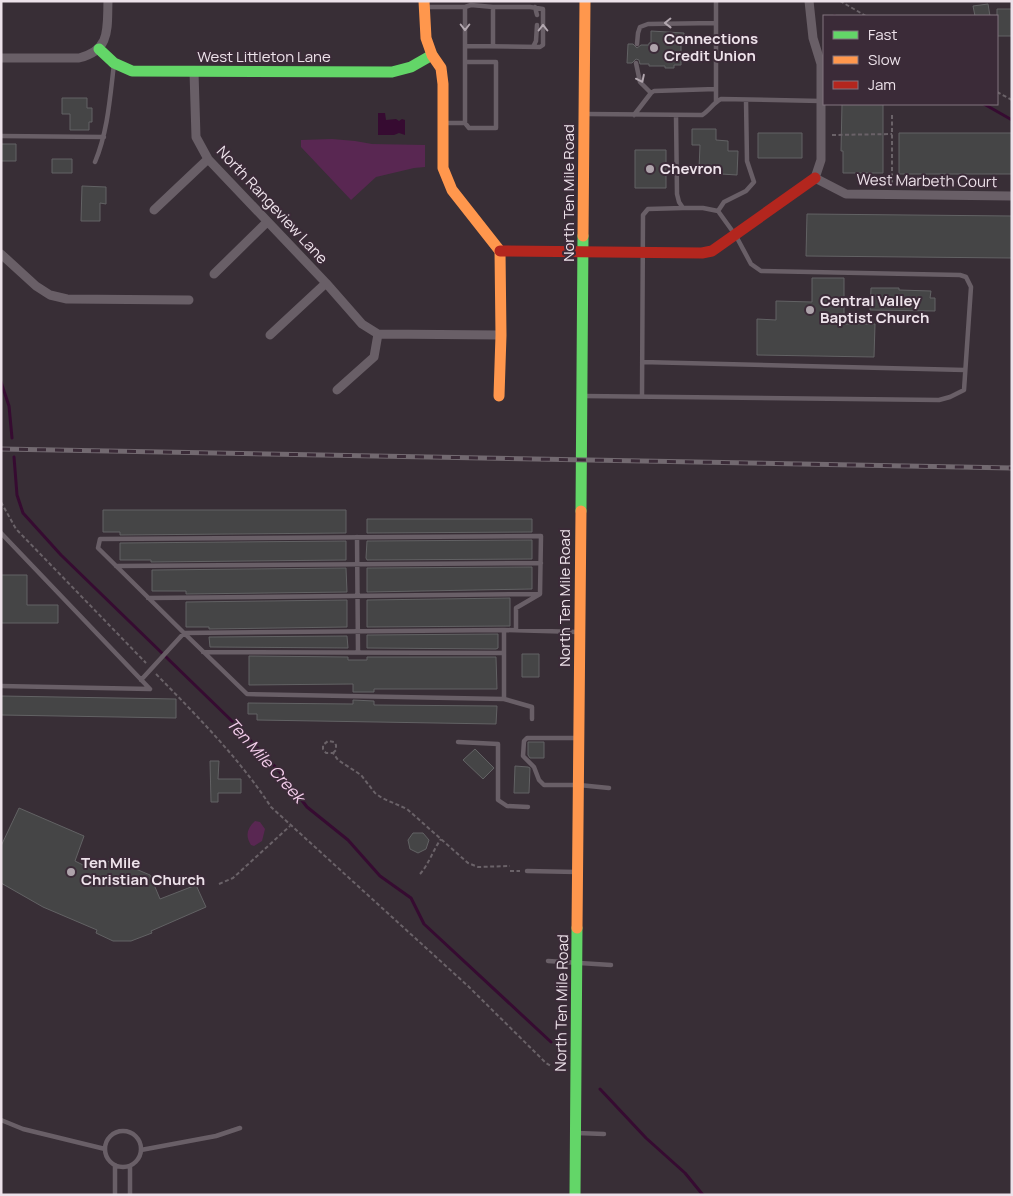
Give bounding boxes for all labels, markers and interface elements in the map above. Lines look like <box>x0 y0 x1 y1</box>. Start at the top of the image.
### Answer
legend <box>823 15 998 105</box>
one-way arrow <box>664 18 672 28</box>
one-way arrow <box>460 23 470 31</box>
one-way arrow <box>538 24 548 32</box>
text: Fast <box>868 24 897 45</box>
place label: Connections Credit Union <box>664 28 758 66</box>
marker: Connections Credit Union <box>648 42 660 54</box>
street label: West Littleton Lane <box>197 46 331 67</box>
text: Slow <box>868 49 901 70</box>
one-way arrow <box>635 74 645 83</box>
text: Jam <box>868 74 896 95</box>
street label: North Ten Mile Road <box>558 124 579 262</box>
street label: North Rangeview Lane <box>212 141 333 268</box>
place label: Chevron <box>660 158 722 179</box>
marker: Chevron <box>644 163 656 175</box>
street label: West Marbeth Court <box>857 169 997 192</box>
place label: Central Valley Baptist Church <box>820 290 929 328</box>
marker: Central Valley Baptist Church <box>804 304 816 316</box>
street label: North Ten Mile Road <box>554 529 575 667</box>
water label: Ten Mile Creek <box>222 713 311 809</box>
place label: Ten Mile Christian Church <box>81 852 205 890</box>
marker: Ten Mile Christian Church <box>65 866 77 878</box>
street label: North Ten Mile Road <box>550 934 573 1072</box>

